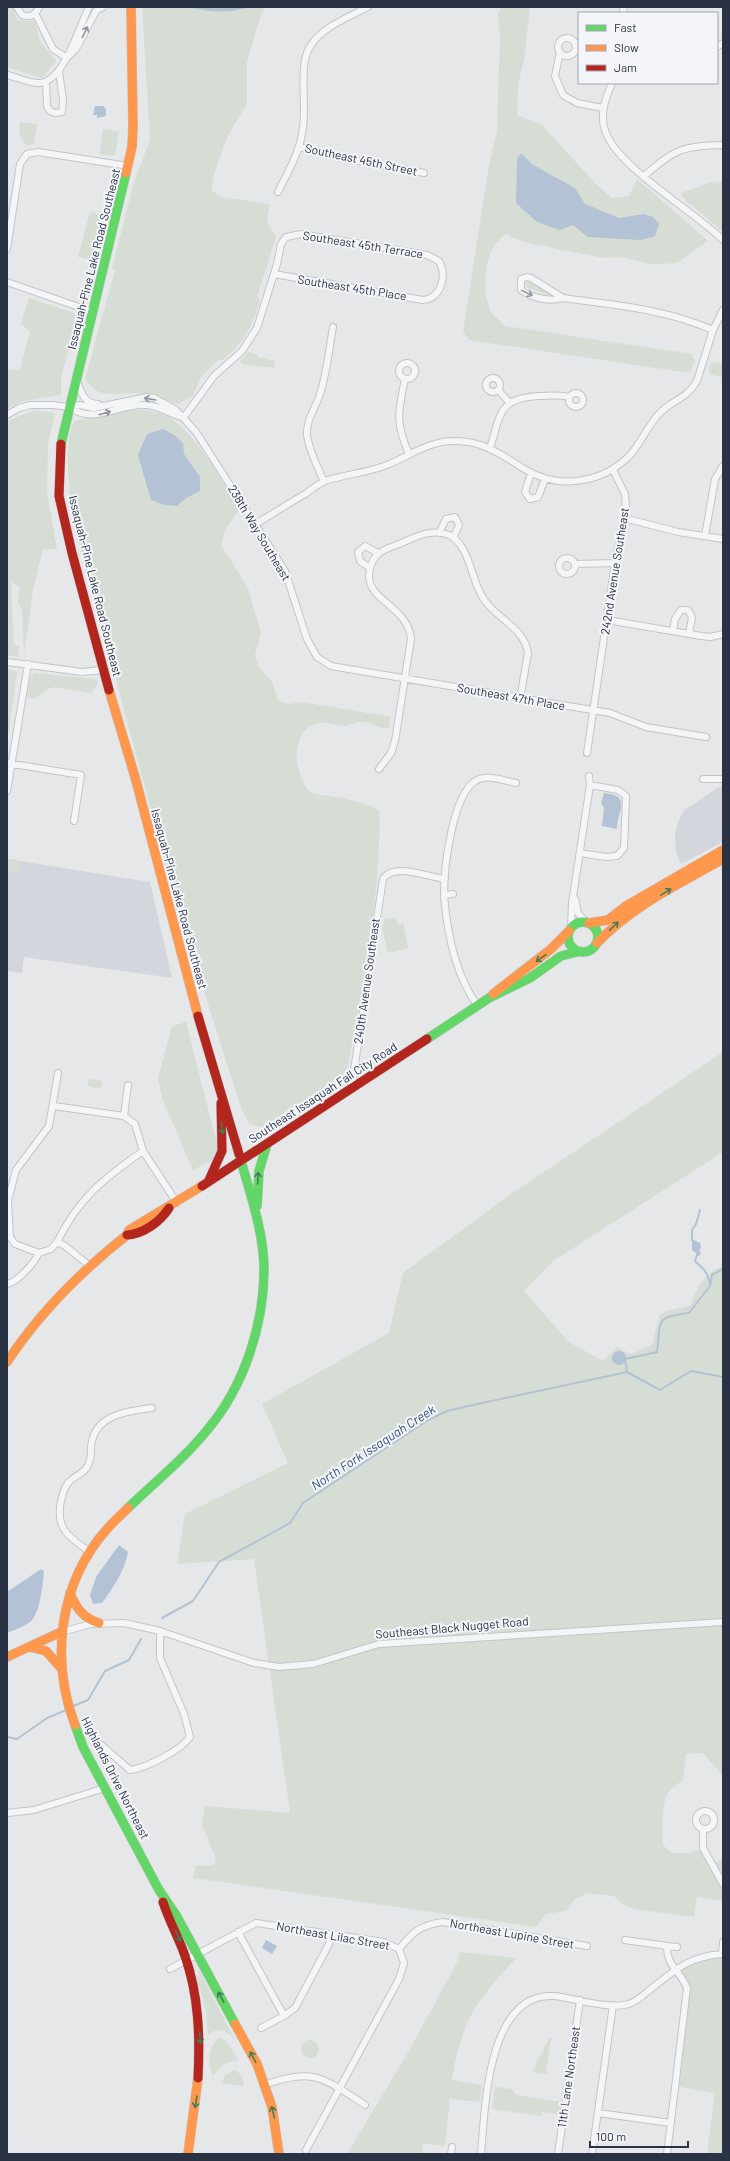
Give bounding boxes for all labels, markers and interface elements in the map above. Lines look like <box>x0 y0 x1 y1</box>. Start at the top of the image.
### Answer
legend <box>578 12 718 84</box>
text: Fast <box>614 20 637 34</box>
one-way arrow <box>82 26 89 38</box>
text: Slow <box>614 40 639 54</box>
text: Jam <box>614 60 637 74</box>
street label: Southeast 45th Street <box>304 140 419 178</box>
street label: Issaquah-Pine Lake Road Southeast <box>64 167 122 351</box>
street label: Southeast 45th Terrace <box>302 228 424 260</box>
street label: Southeast 45th Place <box>297 271 408 303</box>
one-way arrow <box>521 290 533 297</box>
one-way arrow <box>144 395 157 403</box>
one-way arrow <box>99 409 112 416</box>
street label: 238th Way Southeast <box>226 482 294 583</box>
street label: Issaquah-Pine Lake Road Southeast <box>67 494 125 678</box>
street label: 242nd Avenue Southeast <box>597 506 631 635</box>
street label: Southeast 47th Place <box>456 680 566 712</box>
street label: Issaquah-Pine Lake Road Southeast <box>149 807 211 990</box>
one-way arrow <box>660 887 672 895</box>
street label: 240th Avenue Southeast <box>350 917 382 1045</box>
one-way arrow <box>609 921 619 931</box>
one-way arrow <box>535 954 546 962</box>
street label: Southeast Issaquah Fall City Road <box>246 1039 399 1145</box>
one-way arrow <box>218 1121 226 1134</box>
one-way arrow <box>255 1172 262 1185</box>
water label: North Fork Issaquah Creek <box>308 1400 439 1493</box>
street label: Southeast Black Nugget Road <box>375 1613 529 1641</box>
street label: Highlands Drive Northeast <box>79 1714 153 1841</box>
street label: Northeast Lupine Street <box>449 1915 575 1951</box>
street label: Northeast Lilac Street <box>275 1918 391 1952</box>
one-way arrow <box>175 1930 182 1942</box>
one-way arrow <box>217 1992 224 2004</box>
street label: 11th Lane Northeast <box>554 2025 582 2129</box>
one-way arrow <box>196 2031 203 2044</box>
one-way arrow <box>249 2052 257 2064</box>
one-way arrow <box>192 2095 200 2108</box>
one-way arrow <box>268 2105 276 2118</box>
scale bar <box>590 2123 688 2149</box>
text: 100 m <box>596 2129 626 2143</box>

